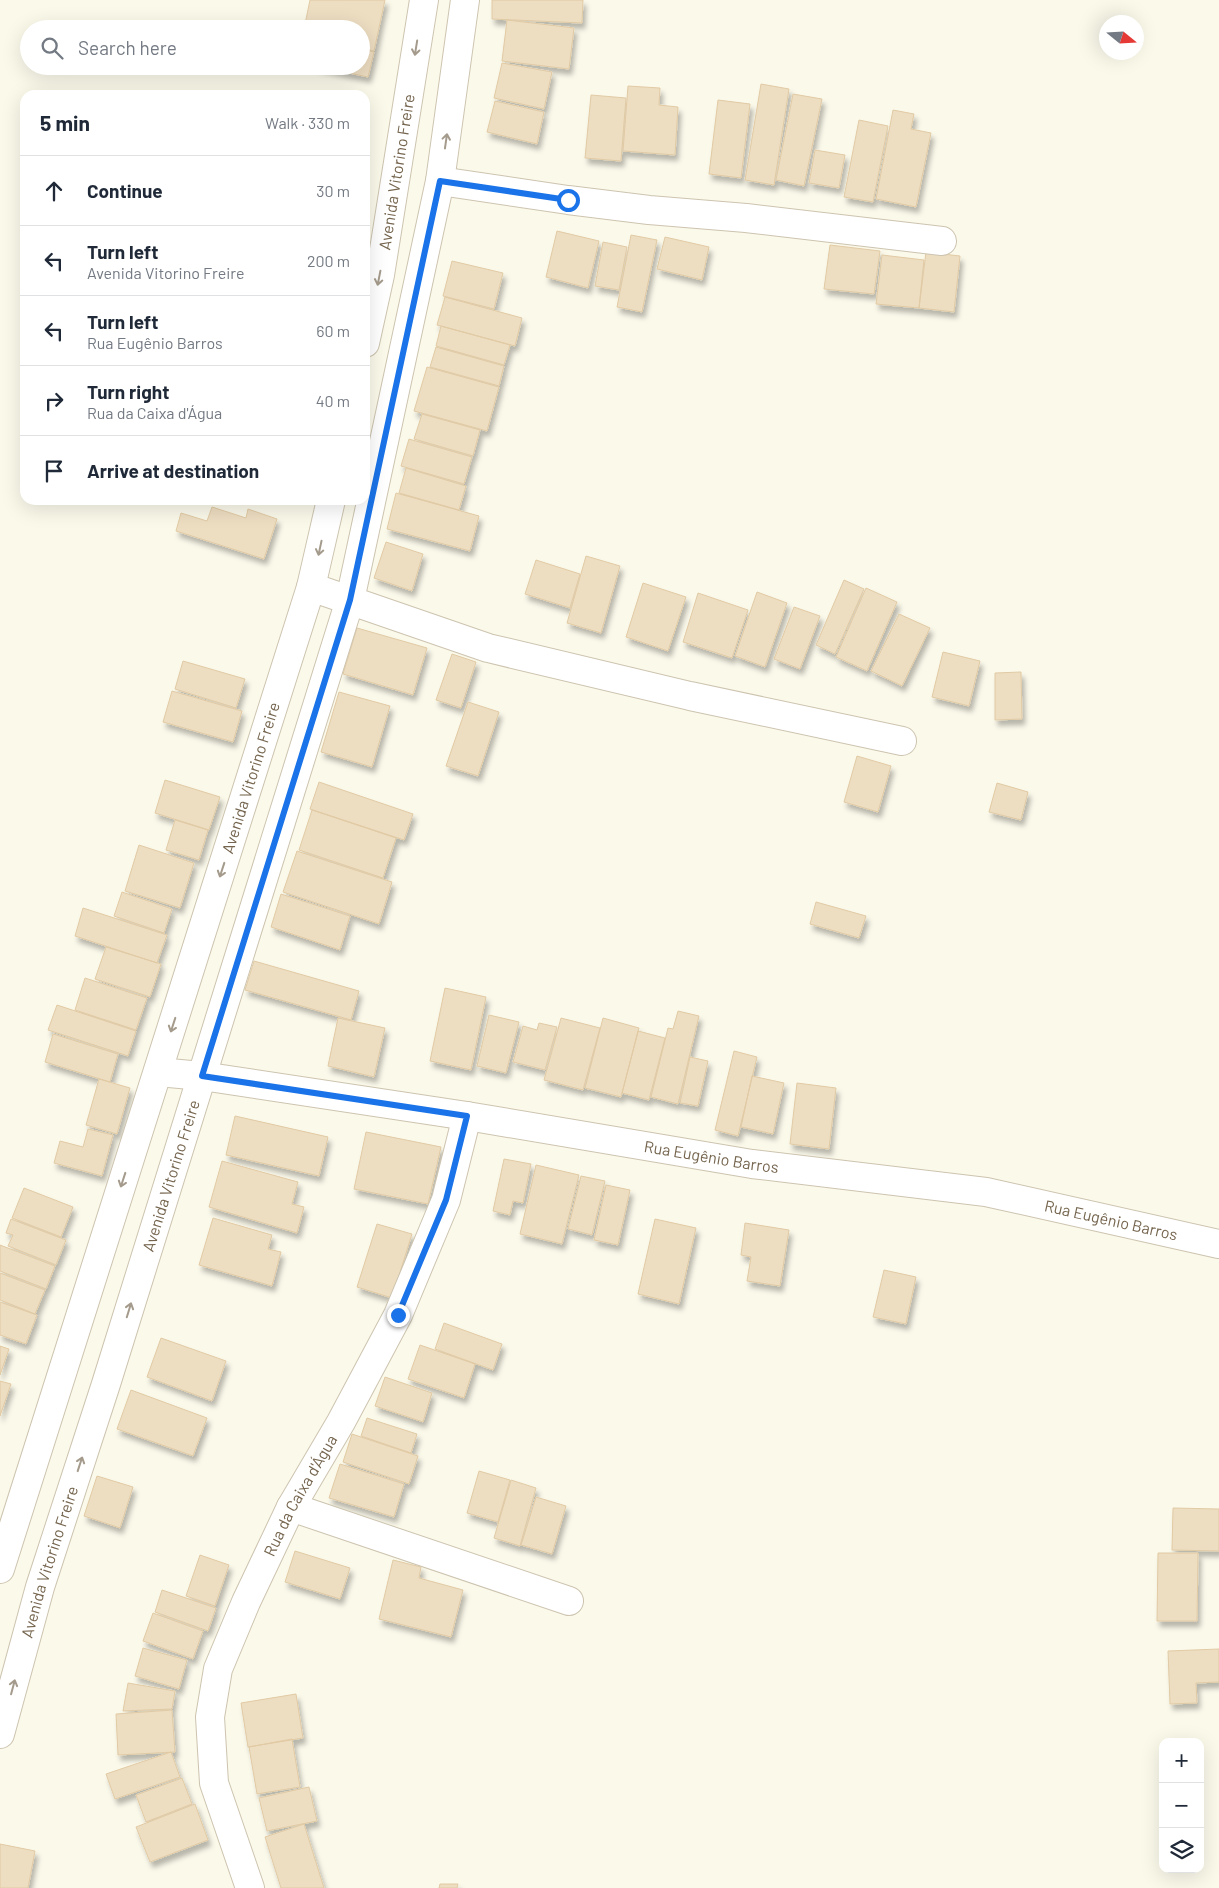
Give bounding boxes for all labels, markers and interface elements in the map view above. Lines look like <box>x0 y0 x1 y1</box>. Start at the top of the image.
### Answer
north arrow <box>1099 15 1144 60</box>
search box <box>20 20 370 75</box>
icon: search <box>38 34 66 62</box>
text: Search here <box>78 36 177 59</box>
one-way arrow <box>411 40 421 56</box>
street label: Avenida Vitorino Freire <box>374 92 418 251</box>
text: 5 min <box>40 110 90 135</box>
text: Walk · 330 m <box>265 113 350 132</box>
one-way arrow <box>441 133 451 149</box>
icon: ahead <box>40 177 68 205</box>
text: Continue <box>87 179 163 202</box>
text: 30 m <box>316 181 350 200</box>
route start <box>557 189 580 212</box>
text: Turn left <box>87 240 158 263</box>
icon: left <box>40 247 68 275</box>
text: 200 m <box>307 251 350 270</box>
text: Avenida Vitorino Freire <box>87 263 245 282</box>
one-way arrow <box>374 269 384 285</box>
text: Turn left <box>87 310 158 333</box>
icon: left <box>40 317 68 345</box>
text: 60 m <box>316 321 350 340</box>
text: Rua Eugênio Barros <box>87 333 223 352</box>
text: Turn right <box>87 380 169 403</box>
icon: right <box>40 387 68 415</box>
text: 40 m <box>316 391 350 410</box>
text: Rua da Caixa d'Água <box>87 403 222 422</box>
icon: arrive <box>40 457 68 485</box>
text: Arrive at destination <box>87 459 259 482</box>
one-way arrow <box>315 539 324 555</box>
street label: Avenida Vitorino Freire <box>217 700 283 856</box>
one-way arrow <box>216 862 226 878</box>
one-way arrow <box>167 1017 177 1033</box>
street label: Avenida Vitorino Freire <box>138 1097 203 1254</box>
street label: Rua Eugênio Barros <box>643 1136 780 1176</box>
one-way arrow <box>118 1172 128 1188</box>
street label: Rua Eugênio Barros <box>1043 1195 1180 1243</box>
one-way arrow <box>125 1302 134 1318</box>
route end <box>387 1304 410 1327</box>
street label: Rua da Caixa d'Água <box>259 1431 340 1559</box>
one-way arrow <box>75 1457 85 1473</box>
street label: Avenida Vitorino Freire <box>17 1484 81 1640</box>
one-way arrow <box>8 1679 18 1695</box>
map controls <box>1159 1738 1204 1873</box>
button: + <box>1159 1738 1204 1783</box>
button: − <box>1159 1783 1204 1828</box>
button: layers <box>1159 1828 1204 1873</box>

